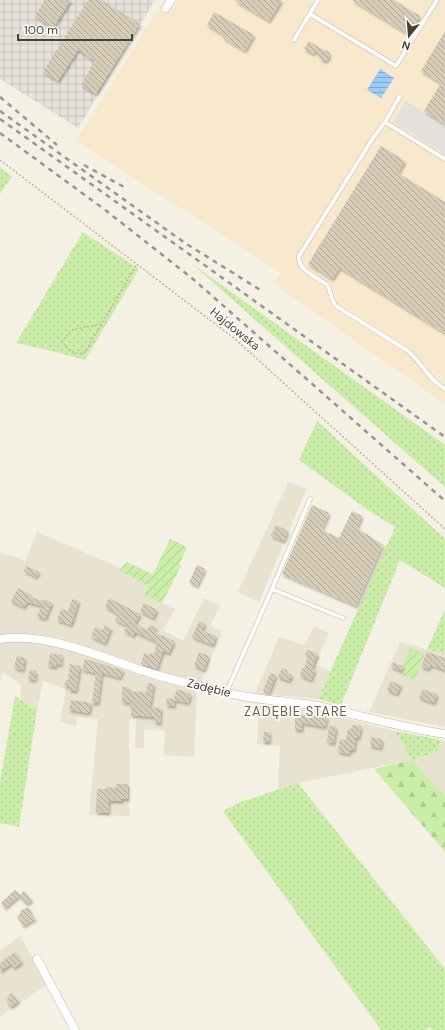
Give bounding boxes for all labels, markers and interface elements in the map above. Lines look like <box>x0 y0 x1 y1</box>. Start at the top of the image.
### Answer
scale bar <box>18 16 132 42</box>
north arrow <box>389 16 429 56</box>
text: 100 m <box>24 22 58 38</box>
text: N <box>400 38 412 53</box>
street label: Hajdowska <box>207 304 263 354</box>
street label: Zadębie <box>185 675 233 701</box>
district label: ZADĘBIE STARE <box>244 703 348 720</box>

